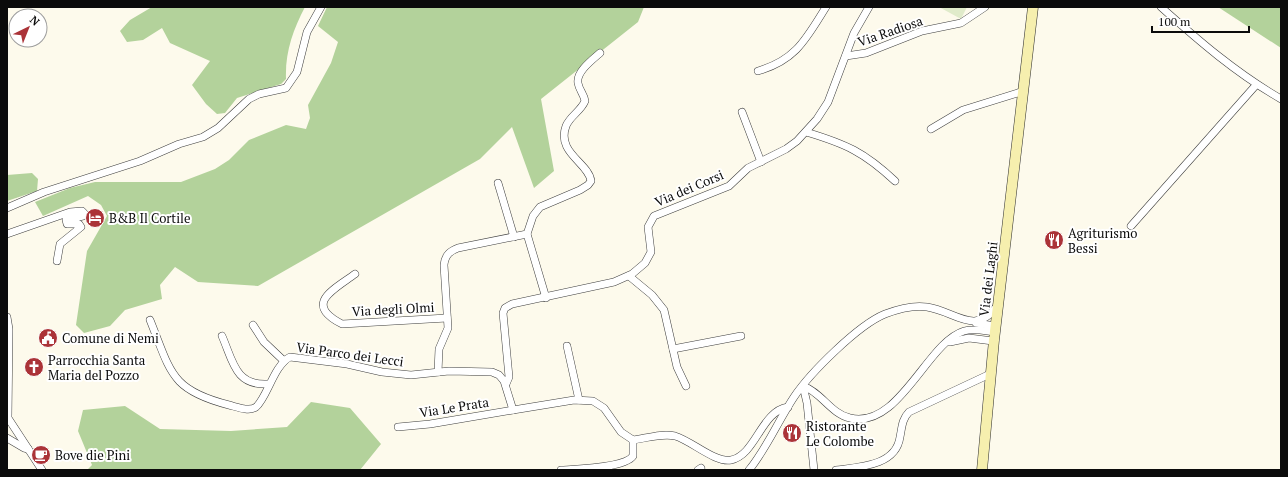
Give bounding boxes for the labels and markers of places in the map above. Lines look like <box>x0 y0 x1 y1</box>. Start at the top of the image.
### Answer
hotel icon: B&B Il Cortile <box>84 207 106 229</box>
place label: B&B Il Cortile <box>109 209 191 227</box>
place label: Agriturismo Bessi <box>1068 224 1137 257</box>
restaurant icon: Agriturismo Bessi <box>1043 229 1065 251</box>
public building icon: Comune di Nemi <box>37 327 59 349</box>
place label: Comune di Nemi <box>62 329 159 347</box>
place label: Parrocchia Santa Maria del Pozzo <box>48 351 146 384</box>
church icon: Parrocchia Santa Maria del Pozzo <box>23 356 45 378</box>
place label: Ristorante Le Colombe <box>806 417 874 450</box>
restaurant icon: Ristorante Le Colombe <box>781 422 803 444</box>
cafe icon: Bove die Pini <box>30 444 52 466</box>
place label: Bove die Pini <box>55 446 130 464</box>

